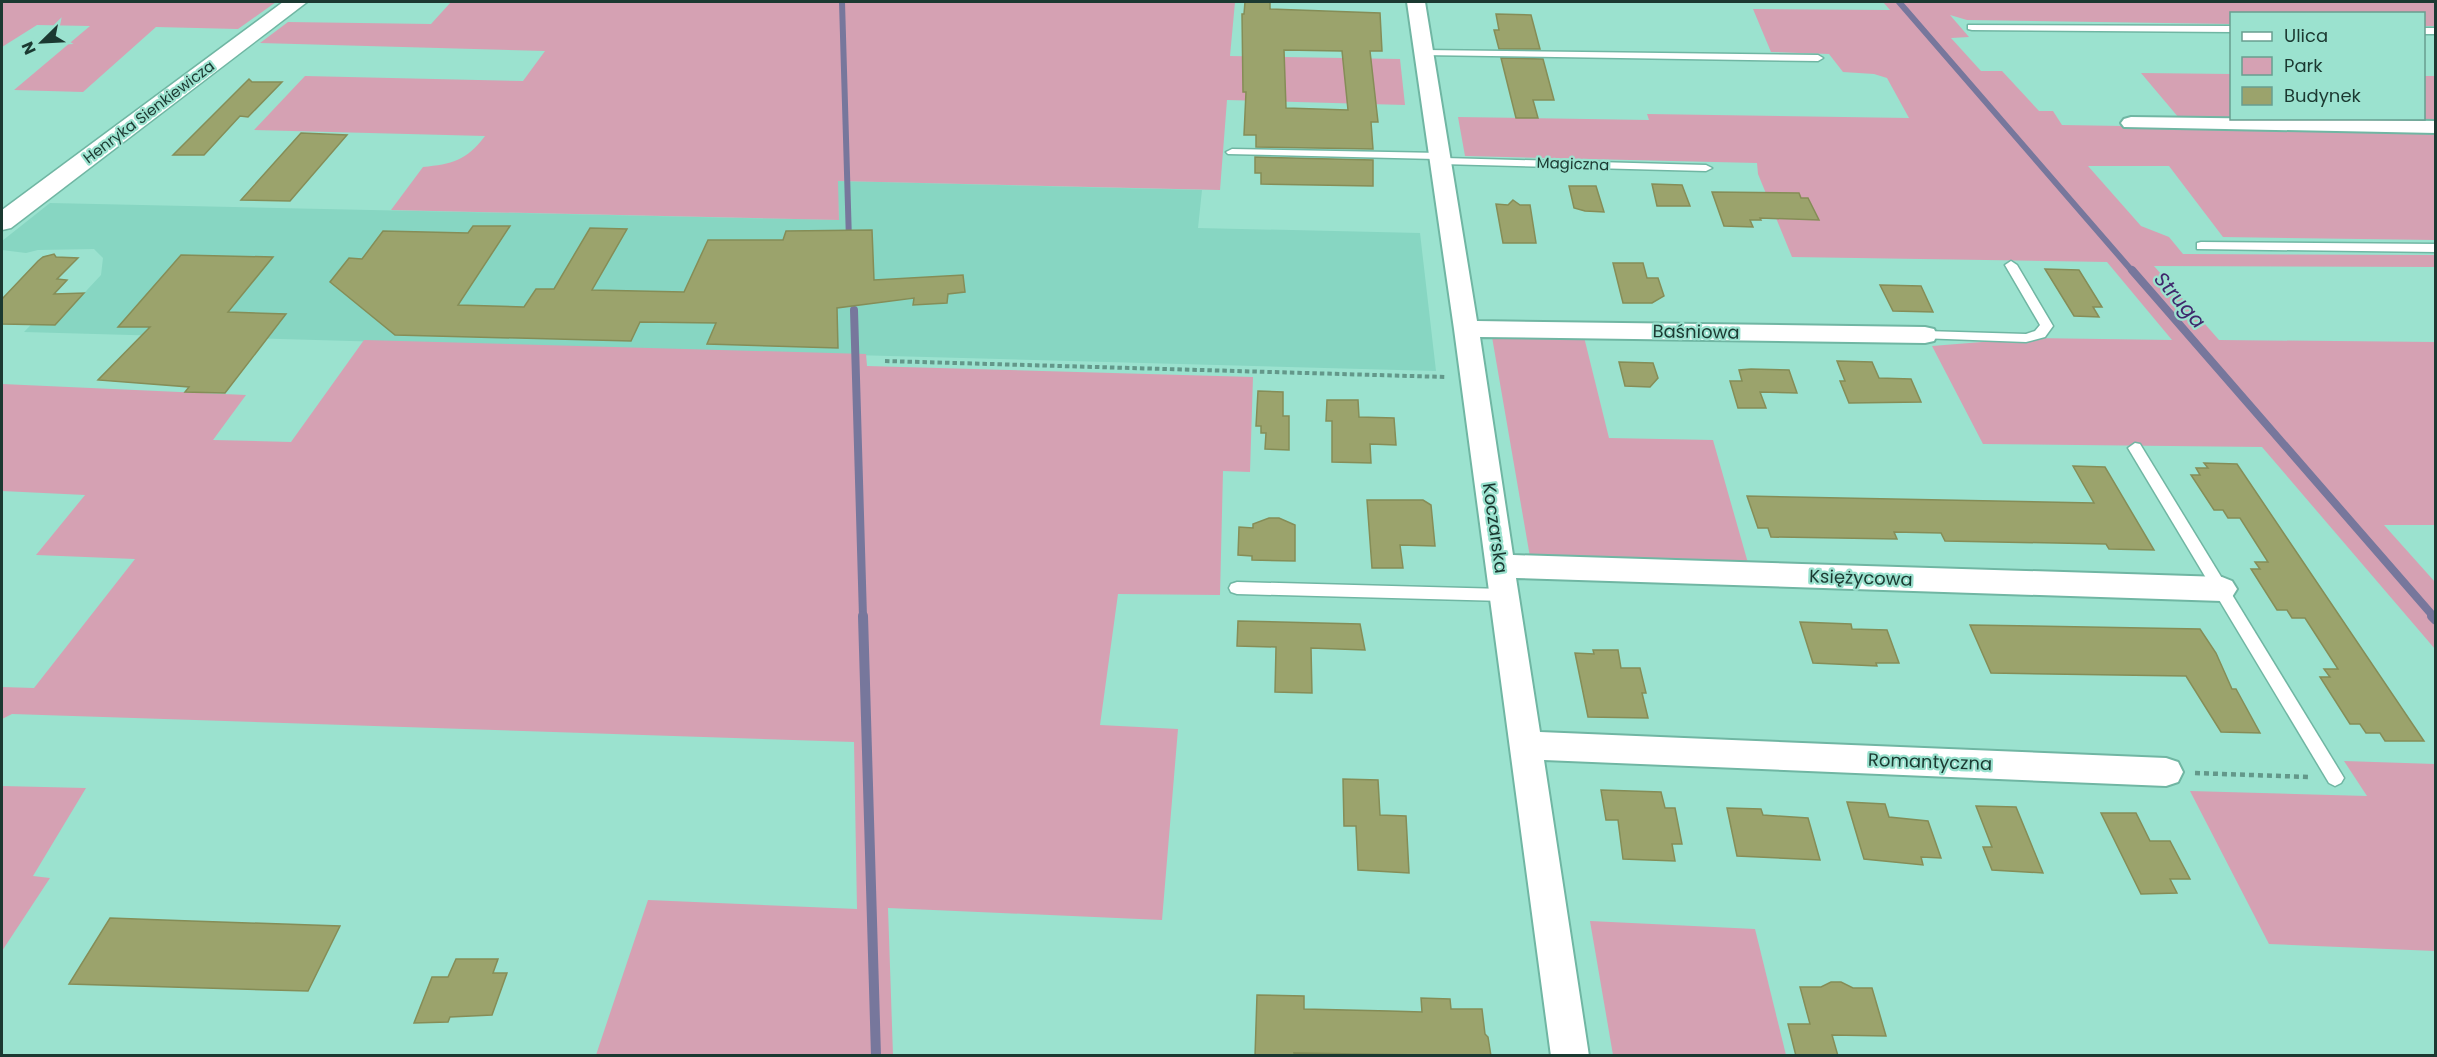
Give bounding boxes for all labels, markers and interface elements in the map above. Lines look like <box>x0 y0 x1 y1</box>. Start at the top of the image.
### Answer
north arrow <box>12 12 72 72</box>
legend <box>2230 12 2425 120</box>
text: Ulica <box>2284 23 2328 48</box>
text: N <box>16 38 42 58</box>
text: Park <box>2284 53 2323 78</box>
street label: Henryka Sienkiewicza <box>79 55 219 168</box>
text: Budynek <box>2284 83 2362 108</box>
street label: Magiczna <box>1536 152 1610 175</box>
water label: Struga <box>2148 266 2212 334</box>
street label: Baśniowa <box>1652 318 1740 345</box>
street label: Koczarska <box>1477 481 1514 575</box>
street label: Księżycowa <box>1809 563 1913 592</box>
street label: Romantyczna <box>1868 747 1993 776</box>

